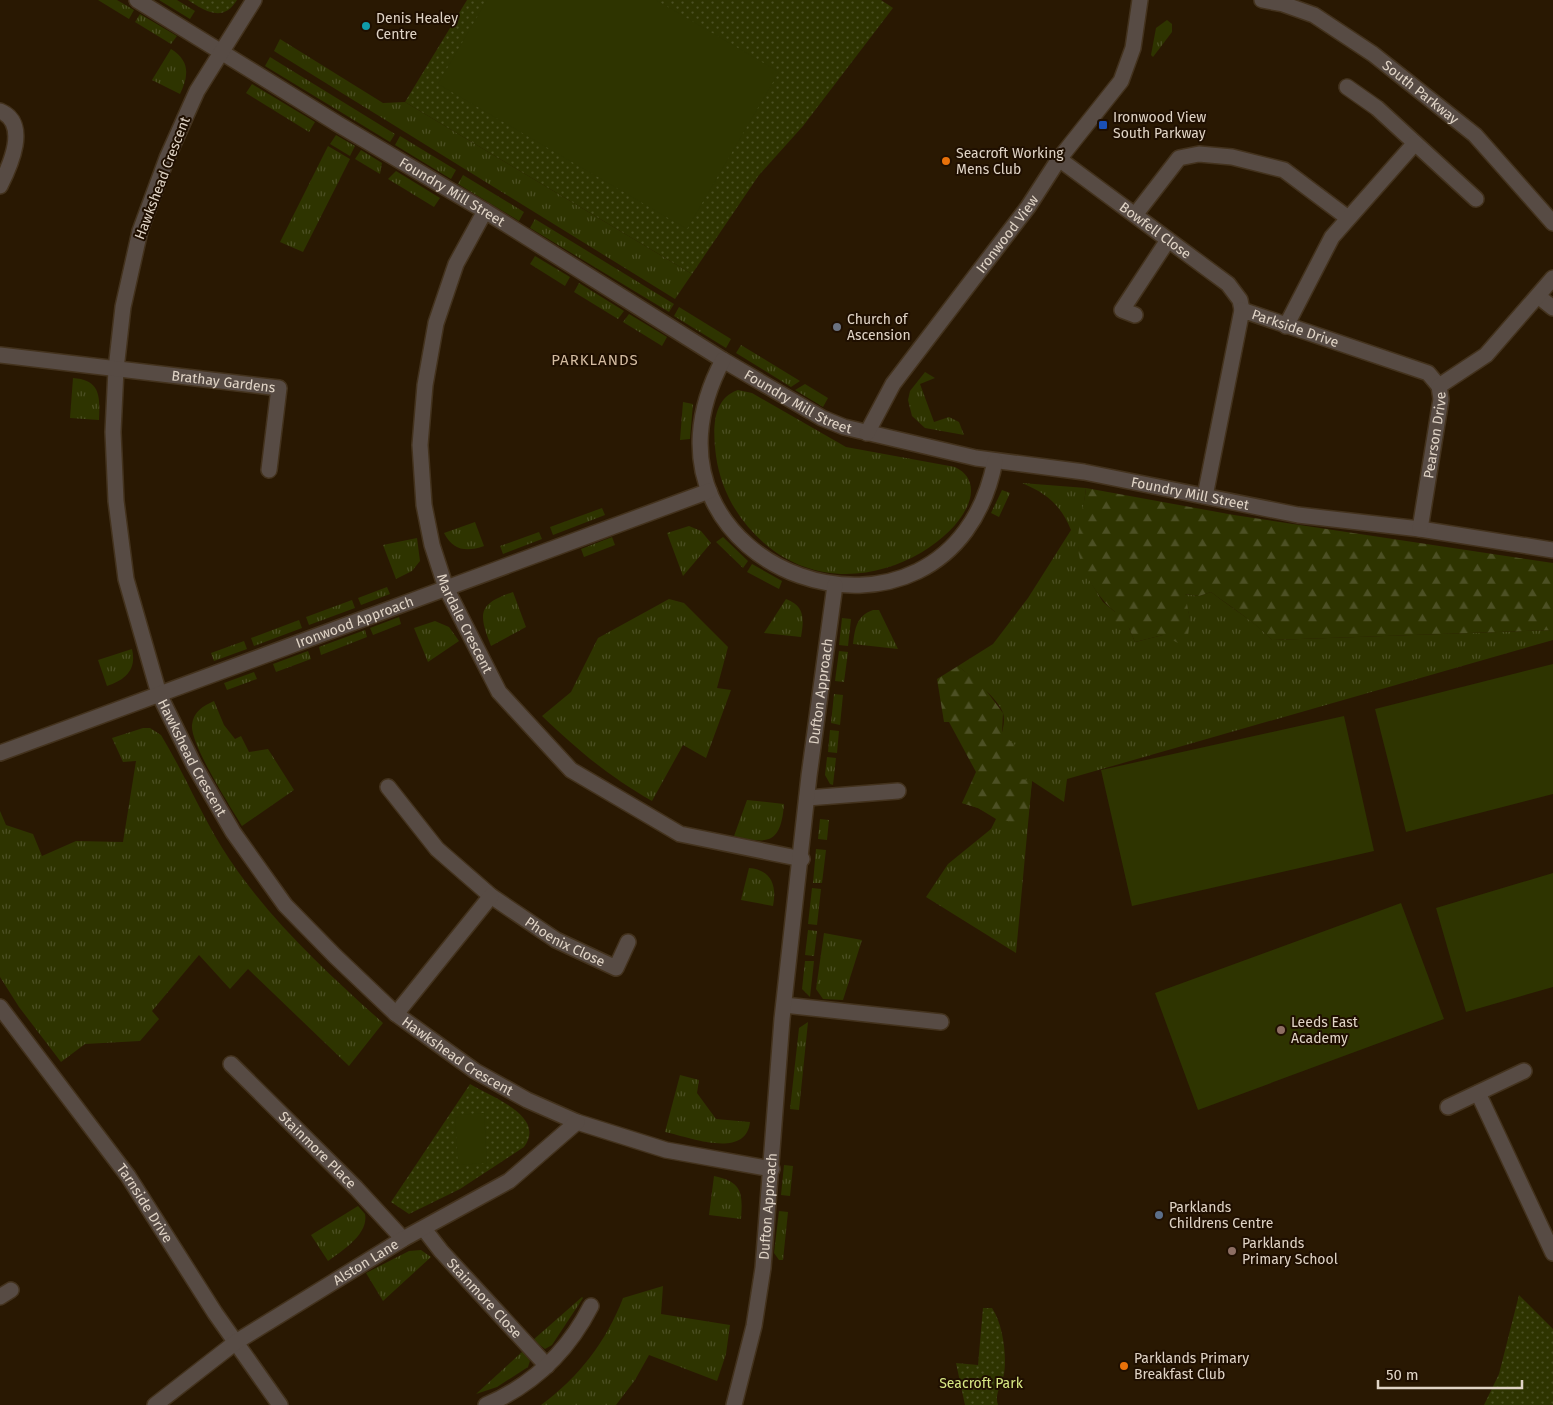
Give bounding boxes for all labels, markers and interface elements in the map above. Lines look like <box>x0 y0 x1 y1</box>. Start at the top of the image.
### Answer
place label: Denis Healey Centre <box>376 10 458 43</box>
marker: Denis Healey Centre <box>360 20 372 32</box>
street label: South Parkway <box>1379 57 1462 128</box>
place label: Ironwood View South Parkway <box>1113 109 1206 142</box>
street label: Hawkshead Crescent <box>131 113 194 242</box>
marker: Ironwood View South Parkway <box>1097 119 1109 131</box>
place label: Seacroft Working Mens Club <box>956 145 1064 178</box>
street label: Foundry Mill Street <box>396 154 509 231</box>
marker: Seacroft Working Mens Club <box>940 155 952 167</box>
street label: Ironwood View <box>973 192 1042 277</box>
street label: Bowfell Close <box>1116 199 1194 263</box>
street label: Parkside Drive <box>1250 306 1341 351</box>
place label: Church of Ascension <box>847 311 911 344</box>
marker: Church of Ascension <box>831 321 843 333</box>
district label: PARKLANDS <box>551 351 639 369</box>
street label: Foundry Mill Street <box>741 366 854 438</box>
street label: Brathay Gardens <box>170 367 277 397</box>
street label: Pearson Drive <box>1420 391 1450 480</box>
street label: Foundry Mill Street <box>1129 474 1251 514</box>
street label: Mardale Crescent <box>433 572 496 677</box>
street label: Ironwood Approach <box>293 593 416 652</box>
street label: Dufton Approach <box>805 637 837 745</box>
street label: Hawkshead Crescent <box>154 696 230 820</box>
street label: Phoenix Close <box>522 913 608 971</box>
street label: Hawkshead Crescent <box>399 1013 517 1100</box>
place label: Leeds East Academy <box>1291 1014 1359 1047</box>
marker: Leeds East Academy <box>1275 1024 1287 1036</box>
street label: Stainmore Place <box>275 1108 360 1192</box>
street label: Dufton Approach <box>756 1152 781 1260</box>
street label: Tarnside Drive <box>113 1160 176 1246</box>
place label: Parklands Childrens Centre <box>1169 1199 1273 1232</box>
marker: Parklands Childrens Centre <box>1153 1209 1165 1221</box>
place label: Parklands Primary School <box>1242 1235 1338 1268</box>
street label: Alston Lane <box>330 1236 402 1289</box>
marker: Parklands Primary School <box>1226 1245 1238 1257</box>
street label: Stainmore Close <box>443 1255 525 1342</box>
place label: Parklands Primary Breakfast Club <box>1134 1350 1249 1383</box>
scale bar <box>1378 1358 1522 1390</box>
marker: Parklands Primary Breakfast Club <box>1118 1360 1130 1372</box>
text: 50 m <box>1386 1366 1419 1384</box>
park label: Seacroft Park <box>939 1375 1024 1392</box>

